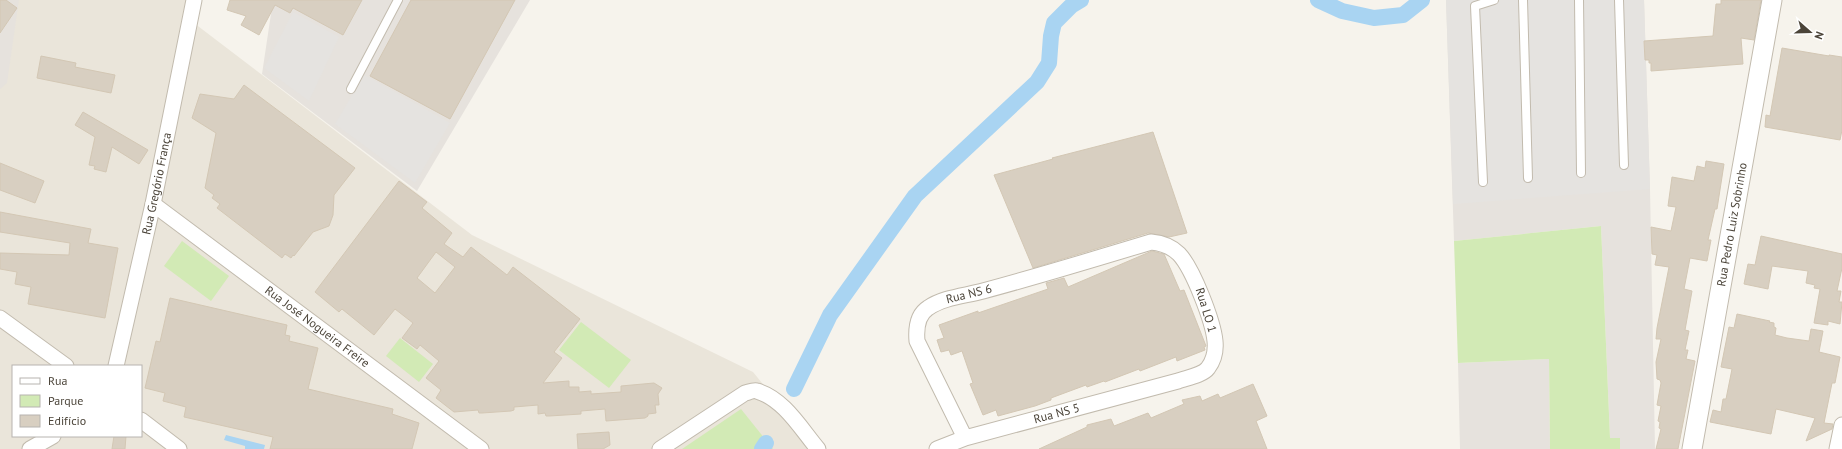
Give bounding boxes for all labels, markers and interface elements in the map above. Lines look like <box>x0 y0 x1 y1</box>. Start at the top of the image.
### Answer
north arrow <box>1790 12 1830 52</box>
text: N <box>1812 30 1827 41</box>
street label: Rua Gregório França <box>138 131 174 236</box>
street label: Rua Pedro Luiz Sobrinho <box>1713 161 1750 287</box>
street label: Rua NS 6 <box>944 281 993 306</box>
street label: Rua José Nogueira Freire <box>262 282 373 370</box>
street label: Rua LO 1 <box>1193 286 1220 334</box>
legend <box>12 365 142 437</box>
text: Rua <box>48 373 67 388</box>
text: Parque <box>48 393 83 408</box>
street label: Rua NS 5 <box>1032 400 1081 426</box>
text: Edifício <box>48 413 86 428</box>

